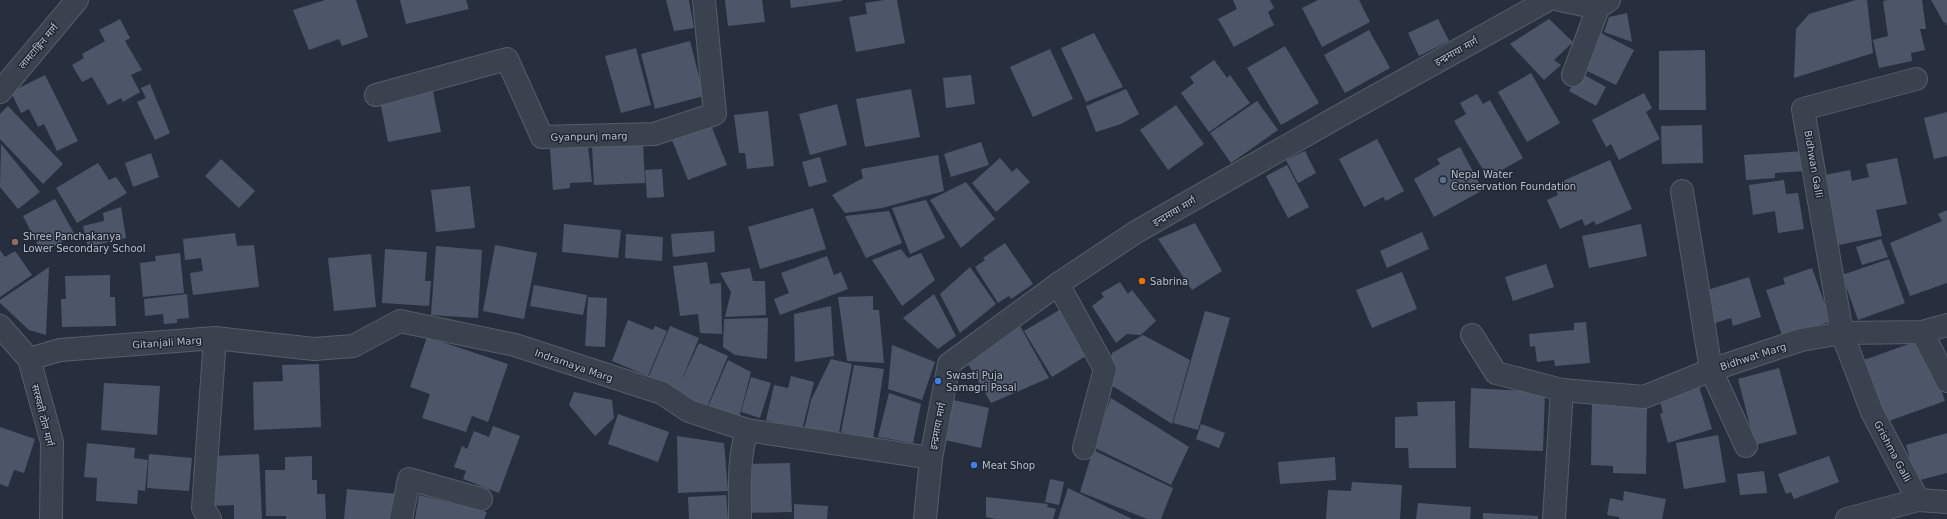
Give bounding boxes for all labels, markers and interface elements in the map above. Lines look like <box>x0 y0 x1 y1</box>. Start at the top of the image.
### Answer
street label: लामटाङ्गिन मार्ग <box>17 21 61 71</box>
street label: इन्द्रमाया मार्ग <box>1433 35 1481 68</box>
street label: Bidhwan Galli <box>1802 129 1825 199</box>
street label: Gyanpunj marg <box>550 130 628 143</box>
place label: Nepal Water Conservation Foundation <box>1451 169 1576 192</box>
marker: Nepal Water Conservation Foundation <box>1438 175 1448 185</box>
street label: इन्द्रमाया मार्ग <box>1151 194 1198 228</box>
place label: Shree Panchakanya Lower Secondary School <box>23 231 145 254</box>
marker: Shree Panchakanya Lower Secondary School <box>10 237 20 247</box>
marker: Sabrina <box>1137 276 1147 286</box>
place label: Sabrina <box>1150 276 1188 287</box>
street label: Gitanjali Marg <box>132 335 202 350</box>
street label: Bidhwat Marg <box>1719 341 1788 372</box>
street label: Indramaya Marg <box>533 347 614 384</box>
place label: Swasti Puja Samagri Pasal <box>946 370 1017 393</box>
marker: Swasti Puja Samagri Pasal <box>933 376 943 386</box>
street label: सरस्वती टोल मार्ग <box>29 383 56 448</box>
street label: इन्द्रमाया मार्ग <box>928 401 948 451</box>
street label: Grishma Galli <box>1872 419 1913 484</box>
marker: Meat Shop <box>969 460 979 470</box>
place label: Meat Shop <box>982 460 1035 471</box>

